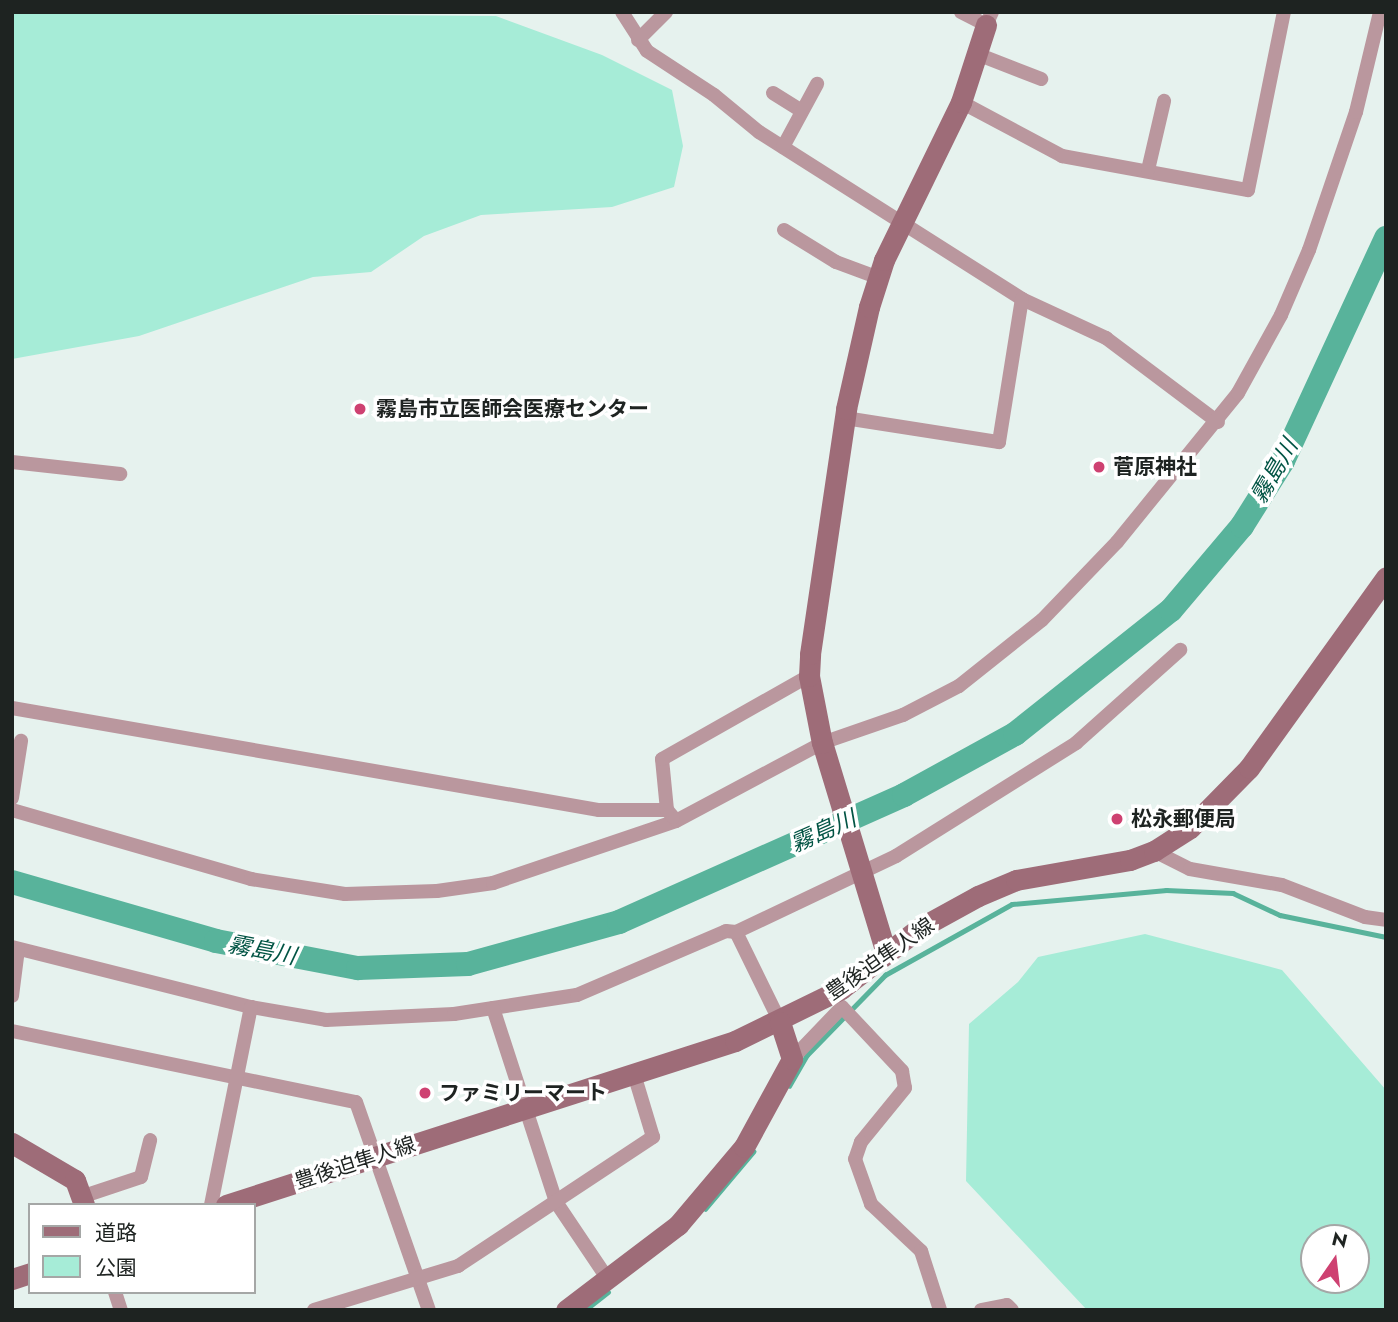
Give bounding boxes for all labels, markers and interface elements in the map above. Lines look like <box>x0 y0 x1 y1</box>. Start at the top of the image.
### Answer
place label: 霧島市立医師会医療センター <box>376 396 649 422</box>
marker: 霧島市立医師会医療センター <box>350 399 370 419</box>
water label: 霧島川 <box>1245 434 1303 508</box>
place label: 菅原神社 <box>1113 454 1197 480</box>
marker: 菅原神社 <box>1091 459 1107 475</box>
water label: 霧島川 <box>786 804 860 858</box>
place label: 松永郵便局 <box>1131 806 1236 832</box>
marker: 松永郵便局 <box>1109 811 1125 827</box>
street label: 豊後迫隼人線 <box>821 913 939 1005</box>
water label: 霧島川 <box>226 930 298 970</box>
place label: ファミリーマート <box>439 1080 607 1106</box>
marker: ファミリーマート <box>417 1085 433 1101</box>
street label: 豊後迫隼人線 <box>291 1132 419 1194</box>
legend <box>28 1203 256 1294</box>
text: 道路 <box>95 1218 137 1248</box>
north arrow <box>1300 1224 1370 1294</box>
text: N <box>1329 1225 1350 1255</box>
text: 公園 <box>95 1253 137 1283</box>

